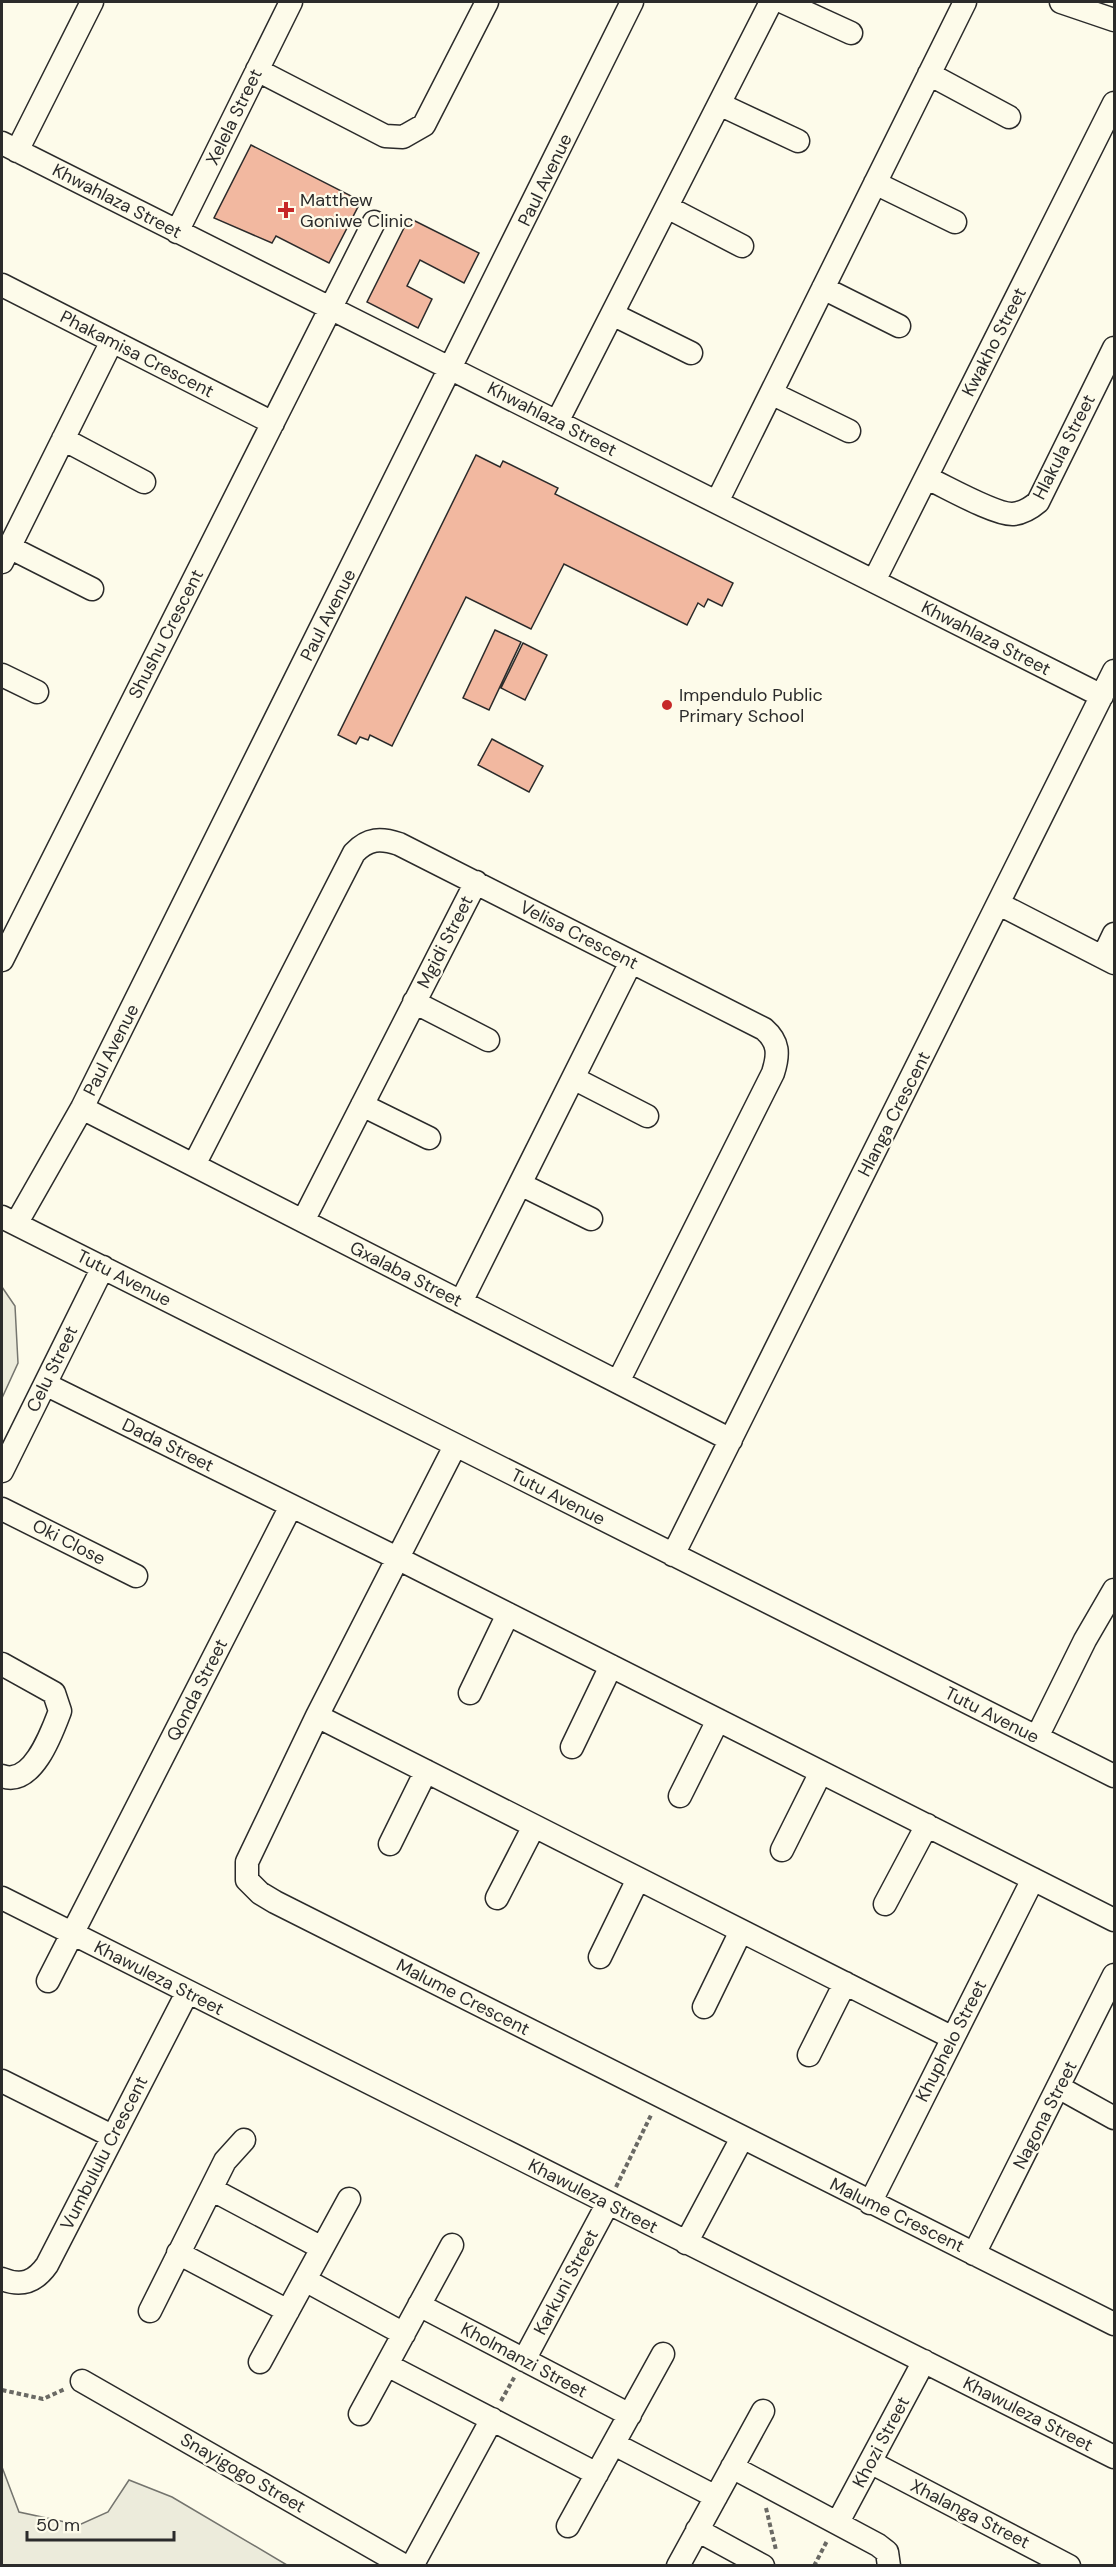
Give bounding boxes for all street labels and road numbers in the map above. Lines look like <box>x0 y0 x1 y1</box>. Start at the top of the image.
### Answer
street label: Xelela Street <box>200 65 268 169</box>
street label: Paul Avenue <box>512 130 578 230</box>
street label: Khwahlaza Street <box>48 158 186 244</box>
street label: Kwakho Street <box>956 284 1032 400</box>
street label: Phakamisa Crescent <box>56 305 218 403</box>
street label: Khwahlaza Street <box>483 376 621 462</box>
street label: Hlakula Street <box>1027 390 1101 504</box>
street label: Shushu Crescent <box>123 565 209 703</box>
street label: Paul Avenue <box>295 565 361 665</box>
street label: Khwahlaza Street <box>917 595 1055 681</box>
street label: Mgidi Street <box>411 892 479 992</box>
street label: Velisa Crescent <box>516 895 642 975</box>
street label: Paul Avenue <box>78 1000 144 1100</box>
street label: Hlanga Crescent <box>852 1047 936 1181</box>
street label: Gxalaba Street <box>346 1235 466 1313</box>
street label: Tutu Avenue <box>73 1244 175 1312</box>
street label: Celu Street <box>21 1322 83 1416</box>
street label: Dada Street <box>118 1413 218 1477</box>
street label: Tutu Avenue <box>507 1463 609 1531</box>
street label: Oki Close <box>28 1513 110 1571</box>
street label: Qonda Street <box>161 1635 233 1745</box>
street label: Tutu Avenue <box>941 1681 1043 1749</box>
street label: Khawuleza Street <box>90 1935 228 2021</box>
street label: Malume Crescent <box>392 1953 534 2041</box>
street label: Khuphelo Street <box>910 1976 992 2106</box>
street label: Nagona Street <box>1007 2057 1083 2173</box>
street label: Vumbululu Crescent <box>55 2072 153 2234</box>
street label: Khawuleza Street <box>524 2153 662 2239</box>
street label: Malume Crescent <box>826 2172 968 2258</box>
street label: Karkuni Street <box>528 2225 604 2339</box>
street label: Kholmanzi Street <box>457 2317 591 2403</box>
street label: Khawuleza Street <box>959 2371 1097 2457</box>
street label: Khozi Street <box>847 2392 915 2492</box>
street label: Snayigogo Street <box>176 2427 310 2519</box>
street label: Xhalanga Street <box>906 2474 1034 2554</box>

